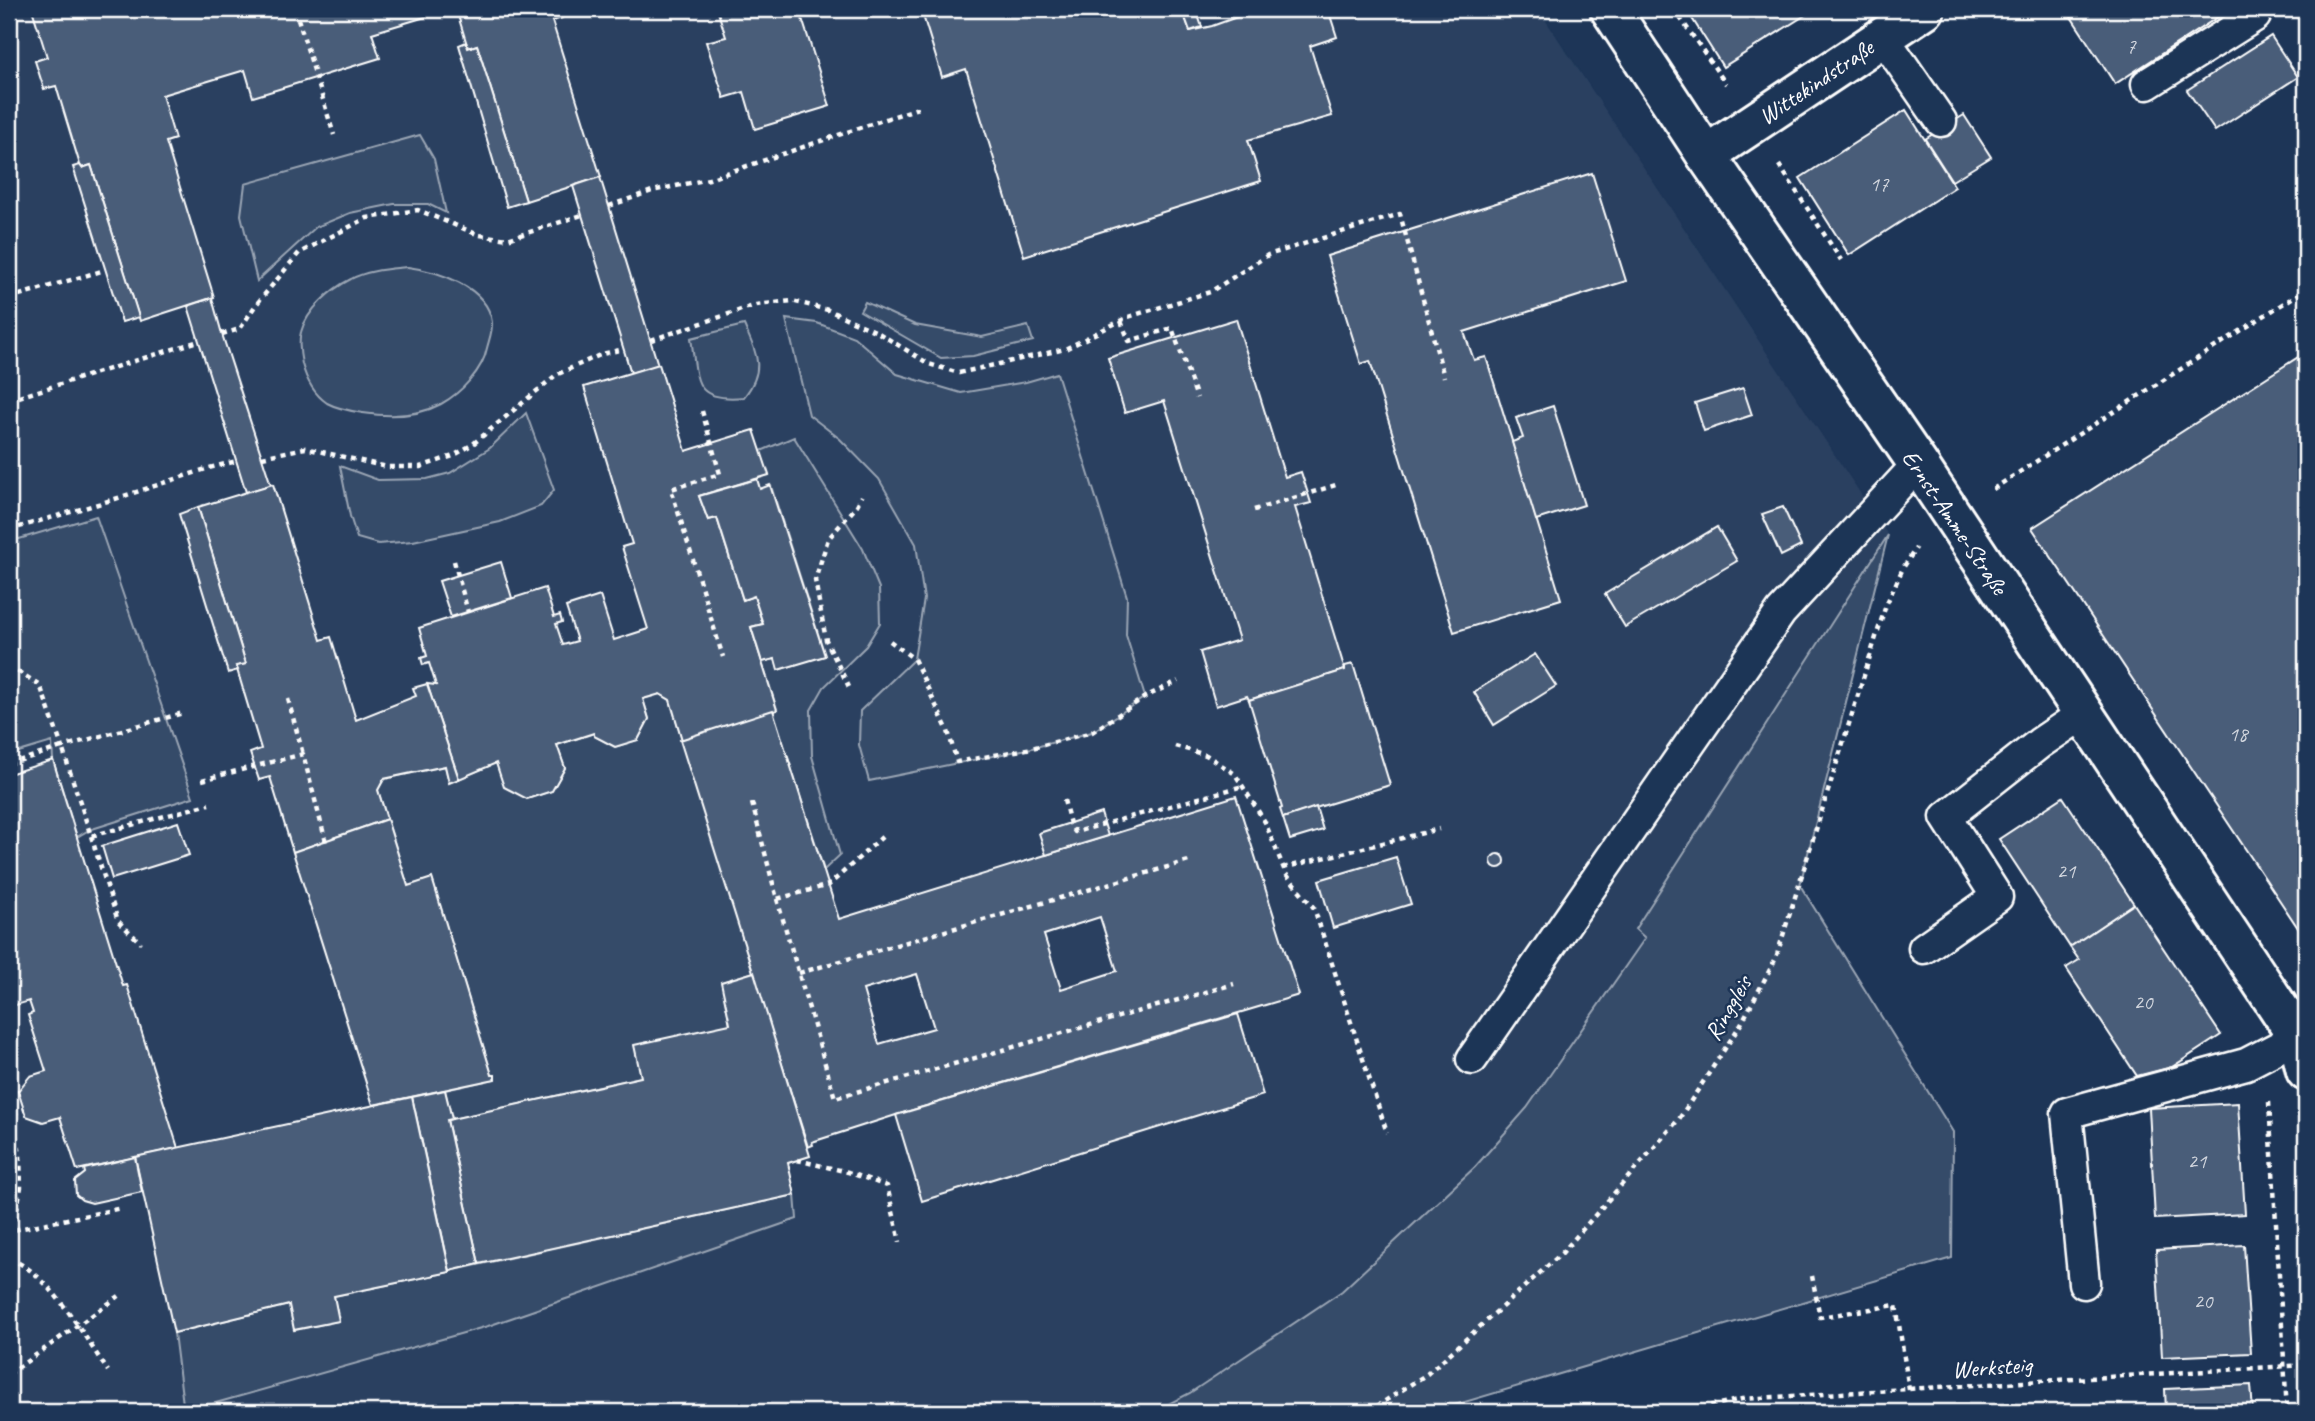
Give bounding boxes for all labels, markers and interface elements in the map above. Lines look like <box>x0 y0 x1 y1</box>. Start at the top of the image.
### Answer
street label: Wittekindstraße <box>1753 31 1881 131</box>
house number: 7 <box>2126 33 2137 59</box>
house number: 17 <box>1870 171 1890 197</box>
street label: Ernst-Amme-Straße <box>1895 444 2016 602</box>
house number: 18 <box>2229 721 2250 747</box>
house number: 21 <box>2057 858 2077 884</box>
street label: Ringgleis <box>1698 969 1759 1046</box>
house number: 20 <box>2134 989 2154 1015</box>
house number: 21 <box>2188 1148 2208 1174</box>
house number: 20 <box>2194 1288 2214 1314</box>
street label: Werksteig <box>1951 1349 2035 1385</box>

